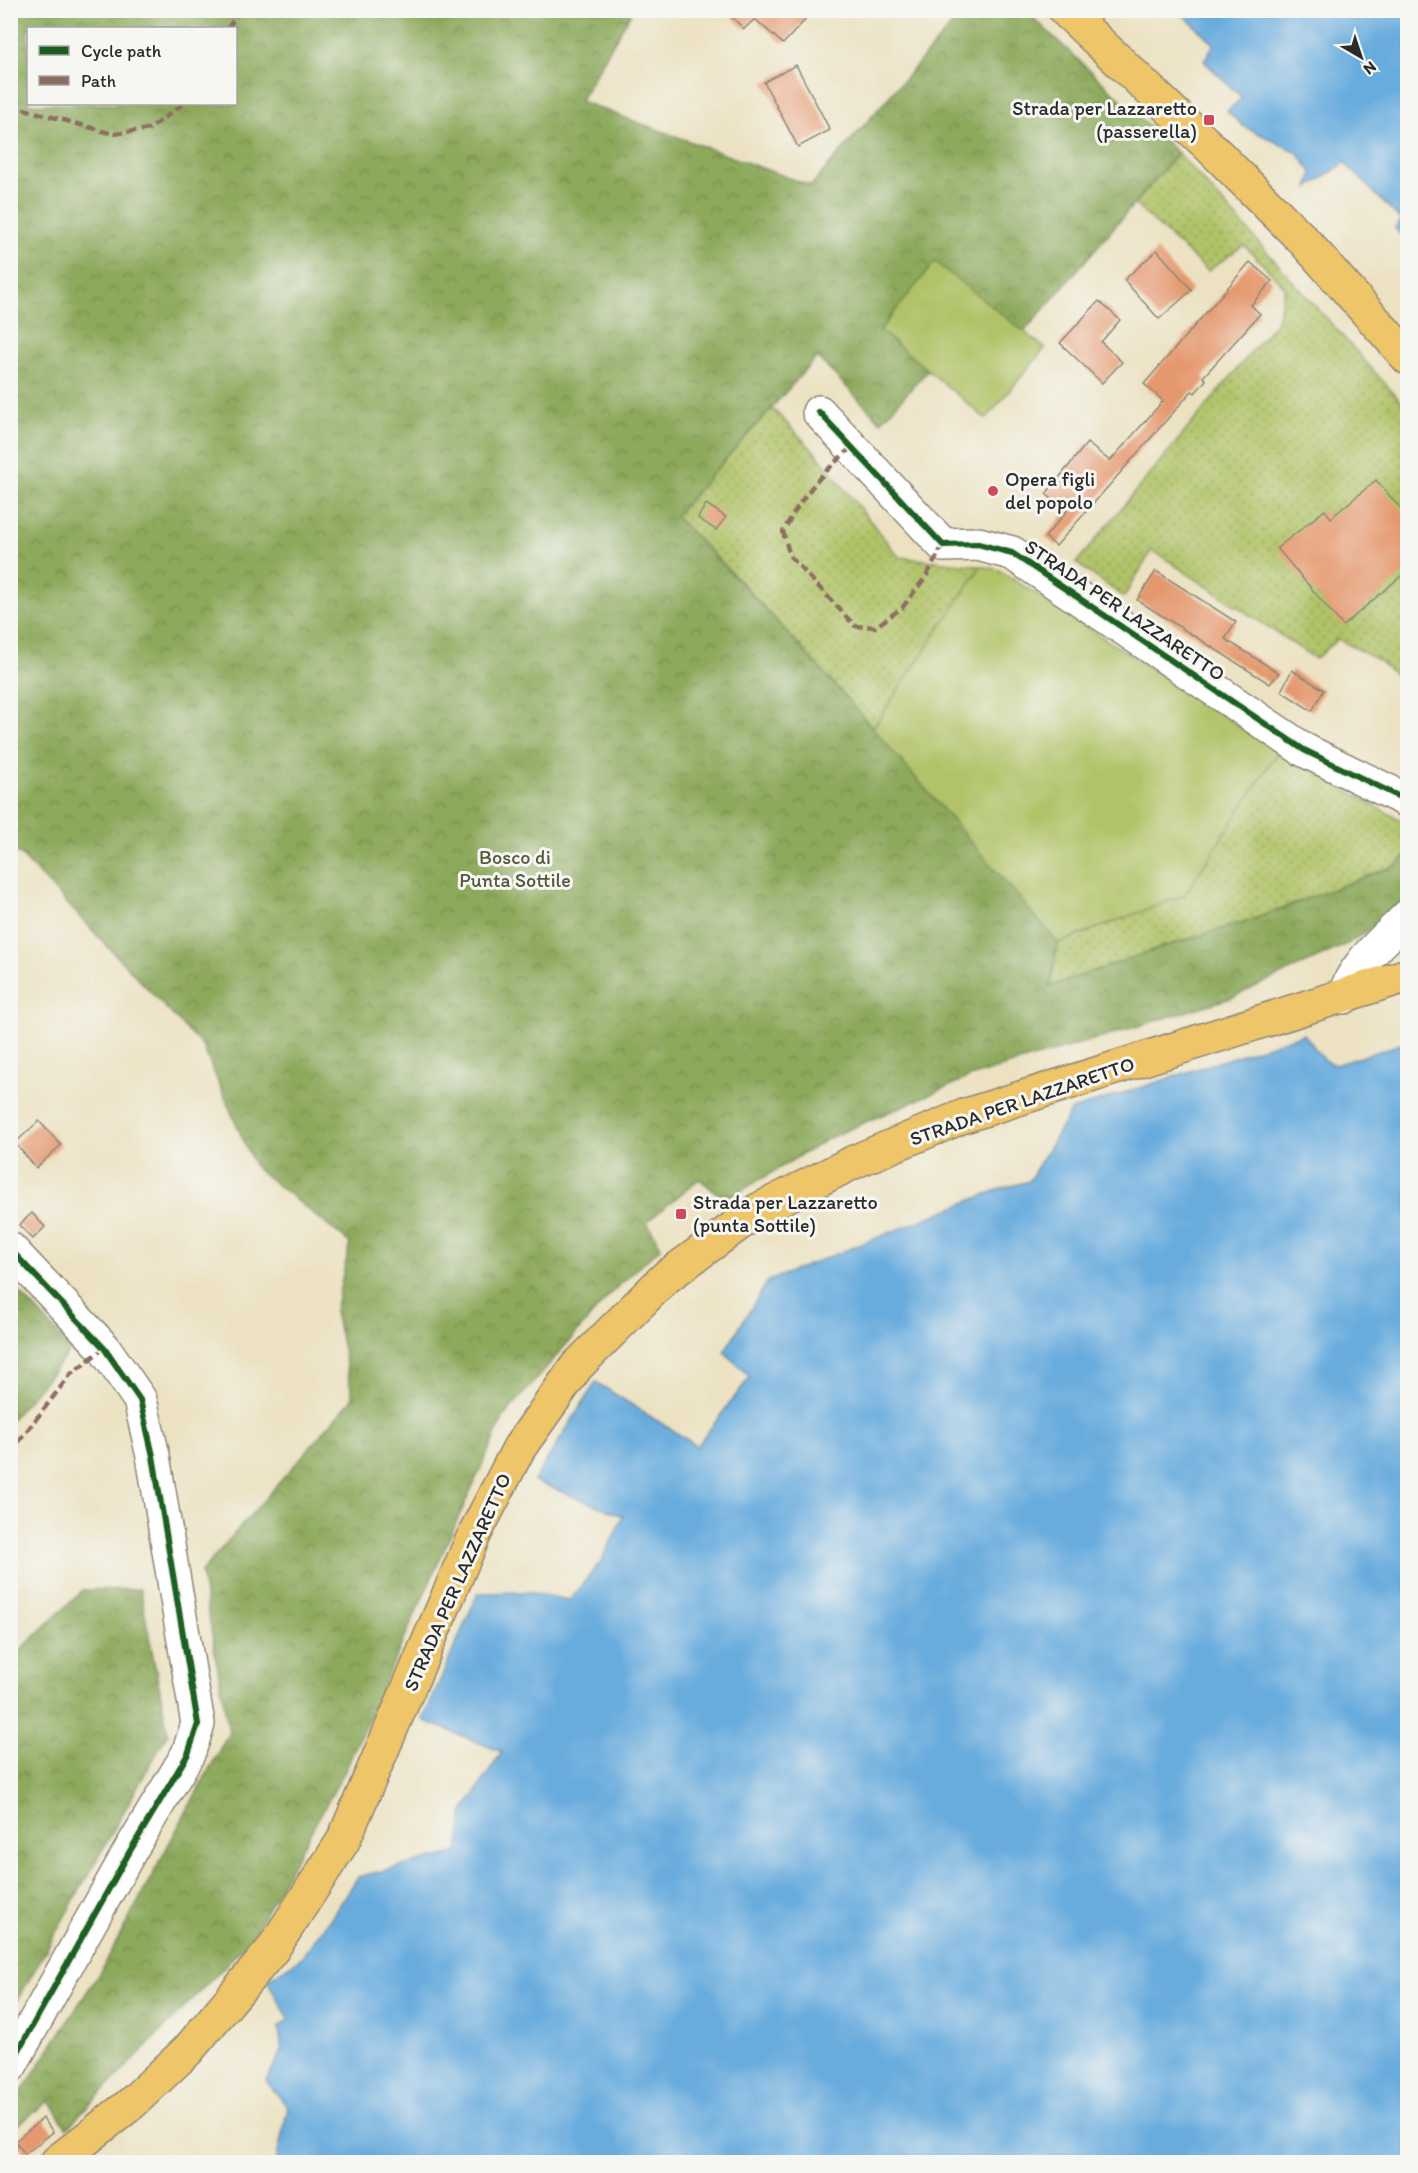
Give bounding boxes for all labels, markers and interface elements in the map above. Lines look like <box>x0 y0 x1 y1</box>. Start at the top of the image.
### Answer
legend <box>27 27 237 105</box>
north arrow <box>1331 27 1391 87</box>
text: Cycle path <box>81 40 162 62</box>
text: N <box>1360 57 1380 79</box>
text: Path <box>81 70 116 92</box>
place label: Strada per Lazzaretto (passerella) <box>1012 96 1197 143</box>
marker: Strada per Lazzaretto (passerella) <box>1202 113 1216 127</box>
place label: Opera figli del popolo <box>1005 467 1095 514</box>
marker: Opera figli del popolo <box>986 484 1000 498</box>
street label: STRADA PER LAZZARETTO <box>1020 534 1230 686</box>
park label: Bosco di Punta Sottile <box>459 845 571 892</box>
street label: STRADA PER LAZZARETTO <box>907 1051 1137 1151</box>
place label: Strada per Lazzaretto (punta Sottile) <box>693 1190 878 1237</box>
marker: Strada per Lazzaretto (punta Sottile) <box>674 1207 688 1221</box>
street label: STRADA PER LAZZARETTO <box>398 1469 516 1695</box>

